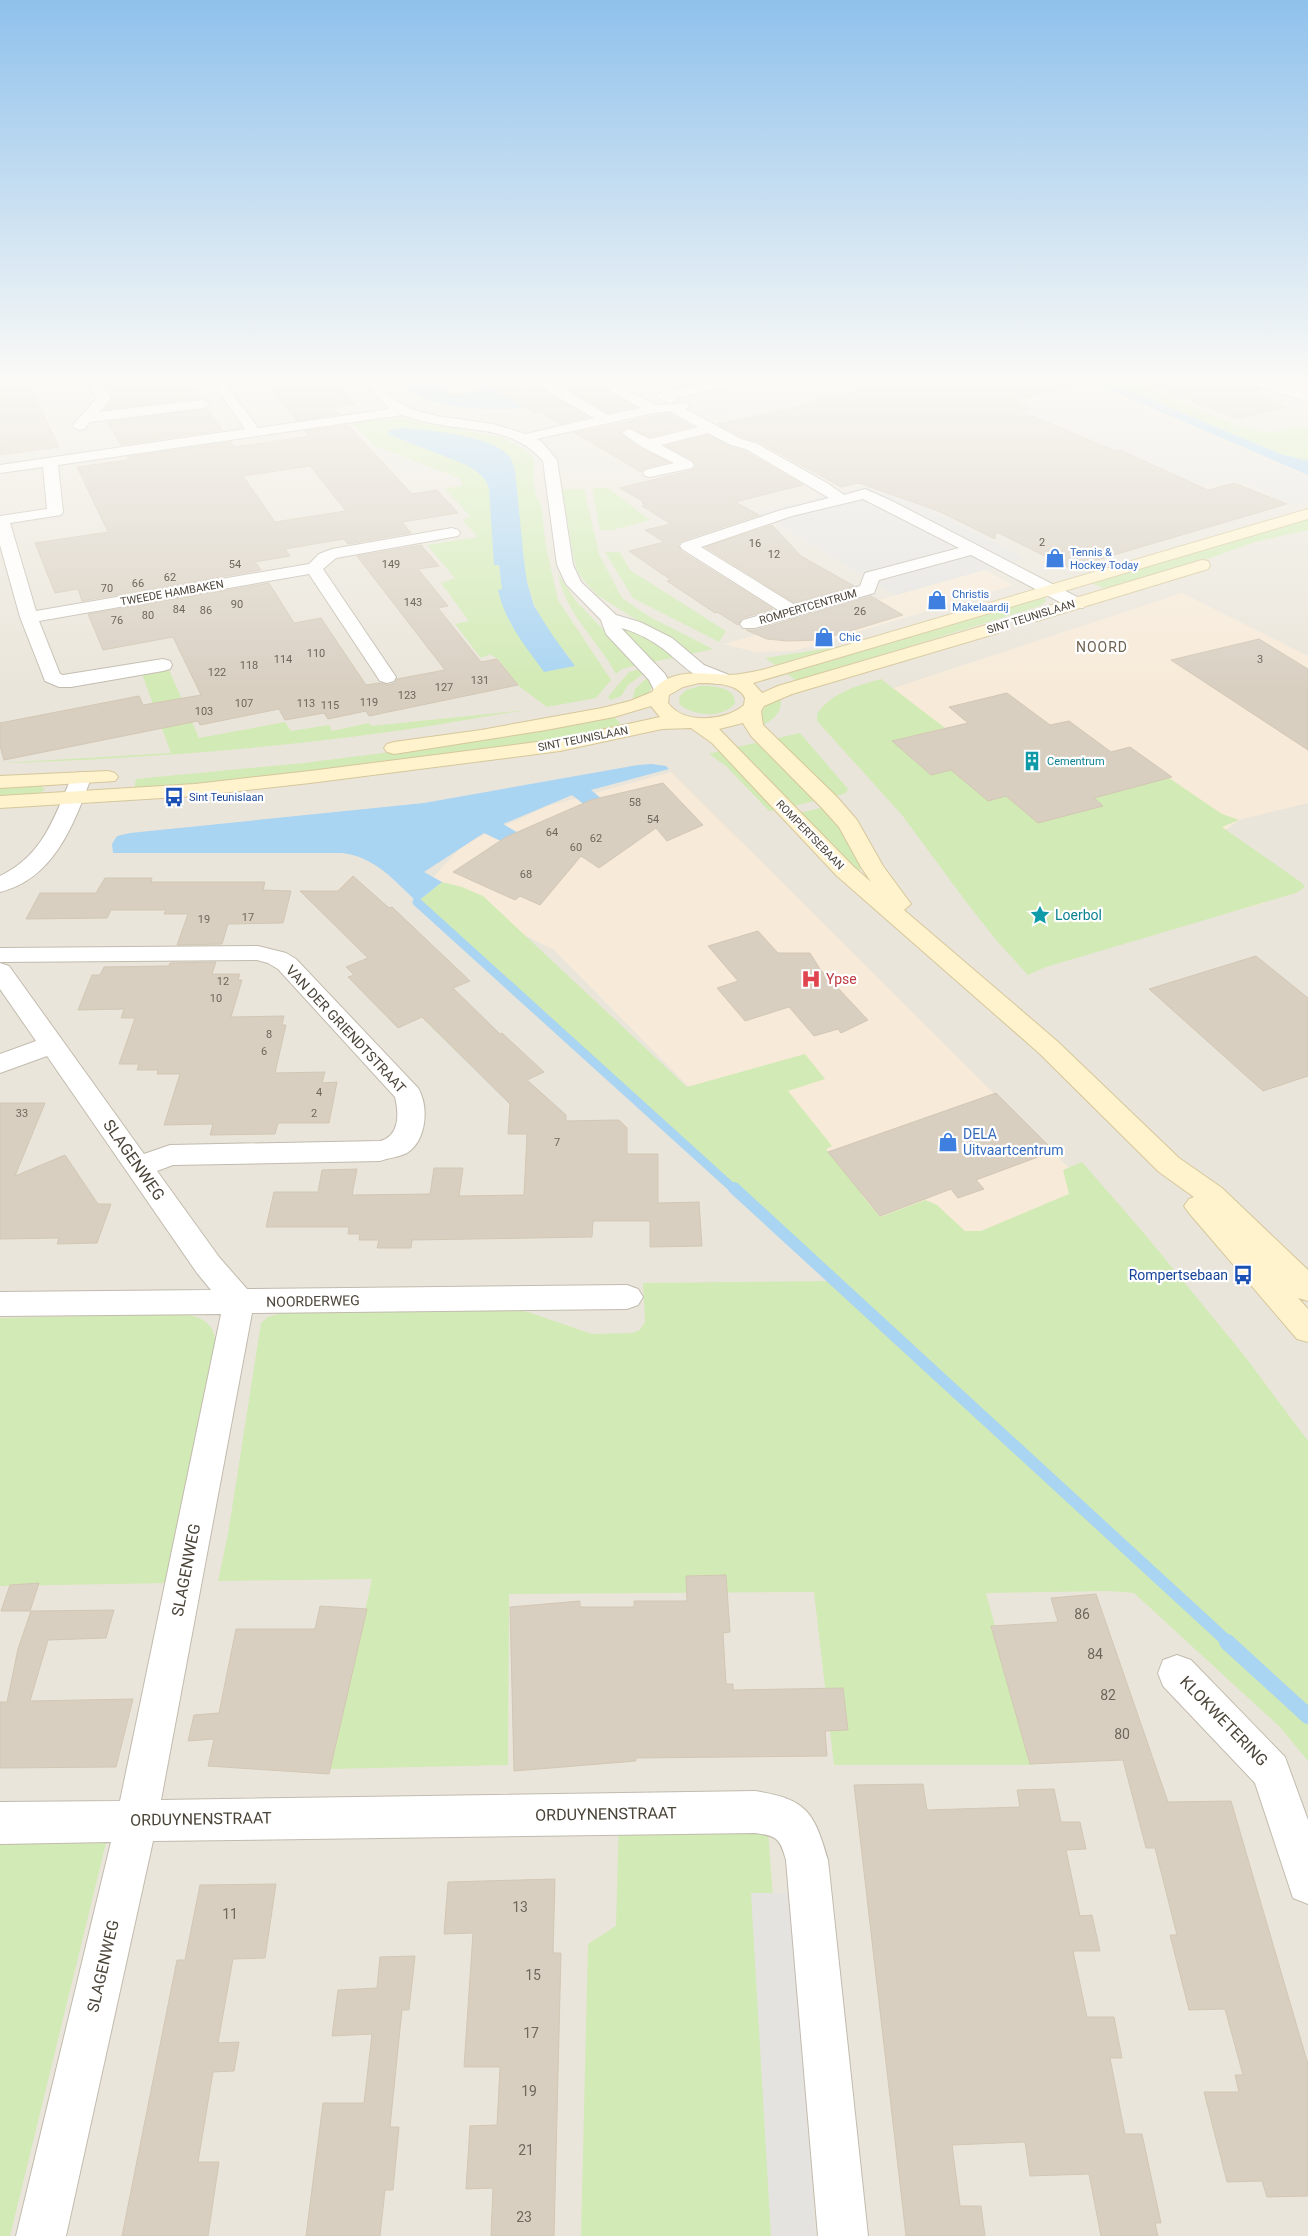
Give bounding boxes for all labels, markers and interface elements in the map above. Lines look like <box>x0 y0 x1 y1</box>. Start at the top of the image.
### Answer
house number: 2 <box>1039 536 1045 549</box>
house number: 16 <box>749 537 761 550</box>
place label: Tennis & Hockey Today <box>1070 546 1139 572</box>
shop icon: Tennis & Hockey Today <box>1044 547 1066 569</box>
house number: 12 <box>768 548 780 561</box>
house number: 54 <box>229 558 241 571</box>
house number: 149 <box>382 558 400 571</box>
house number: 62 <box>164 571 176 584</box>
street label: TWEEDE HAMBAKEN <box>119 577 225 609</box>
house number: 66 <box>132 577 144 590</box>
house number: 70 <box>101 582 113 595</box>
street label: ROMPERTCENTRUM <box>758 587 858 627</box>
place label: Christis Makelaardij <box>952 588 1009 614</box>
shop icon: Christis Makelaardij <box>926 589 948 611</box>
house number: 143 <box>404 596 422 609</box>
street label: SINT TEUNISLAAN <box>985 597 1077 637</box>
house number: 90 <box>231 598 243 611</box>
house number: 84 <box>173 603 185 616</box>
house number: 86 <box>200 604 212 617</box>
house number: 26 <box>854 605 866 618</box>
house number: 80 <box>142 609 154 622</box>
house number: 76 <box>111 614 123 627</box>
shop icon: Chic <box>813 626 835 648</box>
place label: Chic <box>839 631 861 644</box>
district label: NOORD <box>1076 639 1128 655</box>
house number: 110 <box>307 647 325 660</box>
house number: 114 <box>274 653 292 666</box>
house number: 3 <box>1257 653 1263 666</box>
house number: 118 <box>240 659 258 672</box>
house number: 122 <box>208 666 226 679</box>
house number: 131 <box>471 674 489 687</box>
house number: 127 <box>435 681 453 694</box>
house number: 123 <box>398 689 416 702</box>
house number: 119 <box>360 696 378 709</box>
house number: 107 <box>235 697 253 710</box>
house number: 113 <box>297 697 315 710</box>
house number: 115 <box>321 699 339 712</box>
house number: 103 <box>195 705 213 718</box>
street label: SINT TEUNISLAAN <box>537 724 629 754</box>
building icon: Cementrum <box>1021 750 1043 772</box>
place label: Cementrum <box>1047 755 1105 768</box>
bus stop icon: Sint Teunislaan <box>163 786 185 808</box>
place label: Sint Teunislaan <box>189 791 263 804</box>
house number: 58 <box>629 796 641 809</box>
street label: ROMPERTSEBAAN <box>773 797 847 873</box>
house number: 54 <box>647 813 659 826</box>
house number: 64 <box>546 826 558 839</box>
house number: 62 <box>590 832 602 845</box>
house number: 60 <box>570 841 582 854</box>
house number: 68 <box>520 868 532 881</box>
place icon: Loerbol <box>1029 904 1051 926</box>
place label: Loerbol <box>1055 907 1102 923</box>
house number: 17 <box>242 911 254 924</box>
house number: 19 <box>198 913 210 926</box>
street label: VAN DER GRIENDTSTRAAT <box>283 962 410 1097</box>
hospital icon: Ypse <box>800 968 822 990</box>
place label: Ypse <box>826 971 857 987</box>
house number: 12 <box>217 975 229 988</box>
house number: 10 <box>210 992 222 1005</box>
house number: 8 <box>266 1028 272 1041</box>
house number: 6 <box>261 1045 267 1058</box>
house number: 4 <box>316 1086 322 1099</box>
house number: 33 <box>16 1107 28 1120</box>
house number: 2 <box>311 1107 317 1120</box>
street label: SLAGENWEG <box>99 1116 169 1204</box>
place label: DELA Uitvaartcentrum <box>963 1126 1063 1158</box>
shop icon: DELA Uitvaartcentrum <box>937 1131 959 1153</box>
house number: 7 <box>554 1136 560 1149</box>
bus stop icon: Rompertsebaan <box>1232 1264 1254 1286</box>
place label: Rompertsebaan <box>1129 1267 1228 1283</box>
street label: NOORDERWEG <box>266 1292 360 1310</box>
street label: SLAGENWEG <box>168 1522 204 1618</box>
house number: 86 <box>1074 1606 1090 1622</box>
house number: 84 <box>1087 1646 1103 1662</box>
street label: KLOKWETERING <box>1176 1672 1272 1770</box>
house number: 82 <box>1100 1687 1116 1703</box>
house number: 80 <box>1114 1726 1130 1742</box>
street label: ORDUYNENSTRAAT <box>535 1803 677 1825</box>
street label: ORDUYNENSTRAAT <box>130 1808 272 1830</box>
house number: 13 <box>512 1899 528 1915</box>
house number: 11 <box>222 1906 238 1922</box>
street label: SLAGENWEG <box>83 1918 123 2014</box>
house number: 15 <box>525 1967 541 1983</box>
house number: 17 <box>523 2025 539 2041</box>
house number: 19 <box>521 2083 537 2099</box>
house number: 21 <box>518 2142 534 2158</box>
house number: 23 <box>516 2209 532 2225</box>

